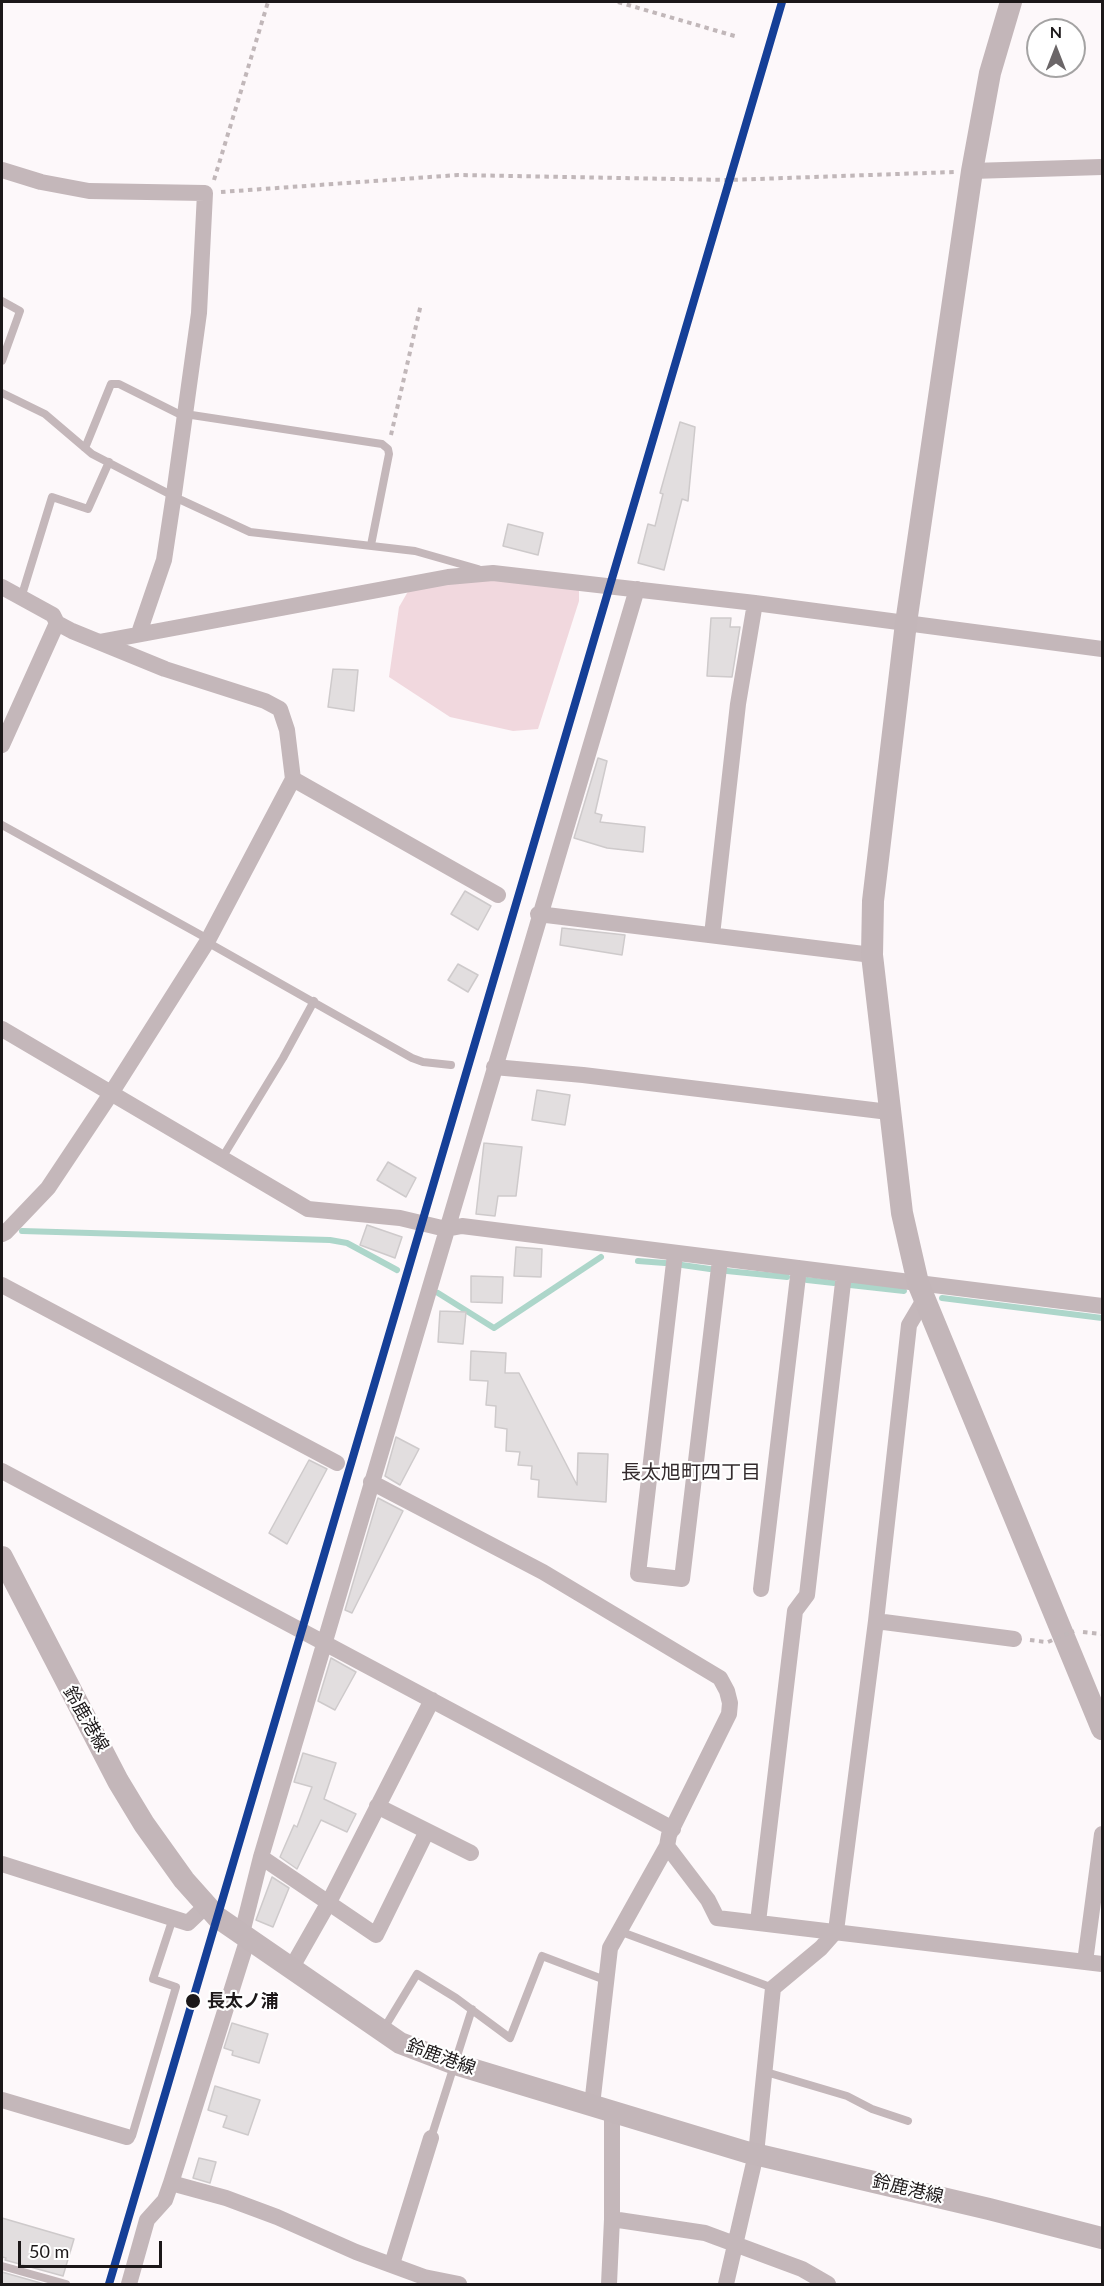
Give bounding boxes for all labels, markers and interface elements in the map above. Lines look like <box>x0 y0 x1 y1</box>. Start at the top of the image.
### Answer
north arrow <box>1026 18 1086 78</box>
text: N <box>1050 22 1062 41</box>
district label: 長太旭町四丁目 <box>621 1461 761 1485</box>
street label: 鈴鹿港線 <box>59 1682 113 1756</box>
place label: 長太ノ浦 <box>207 1990 279 2012</box>
marker: 長太ノ浦 <box>184 1992 202 2010</box>
street label: 鈴鹿港線 <box>403 2035 479 2079</box>
street label: 鈴鹿港線 <box>870 2170 946 2208</box>
scale bar <box>21 2229 165 2267</box>
text: 50 m <box>29 2240 69 2262</box>

